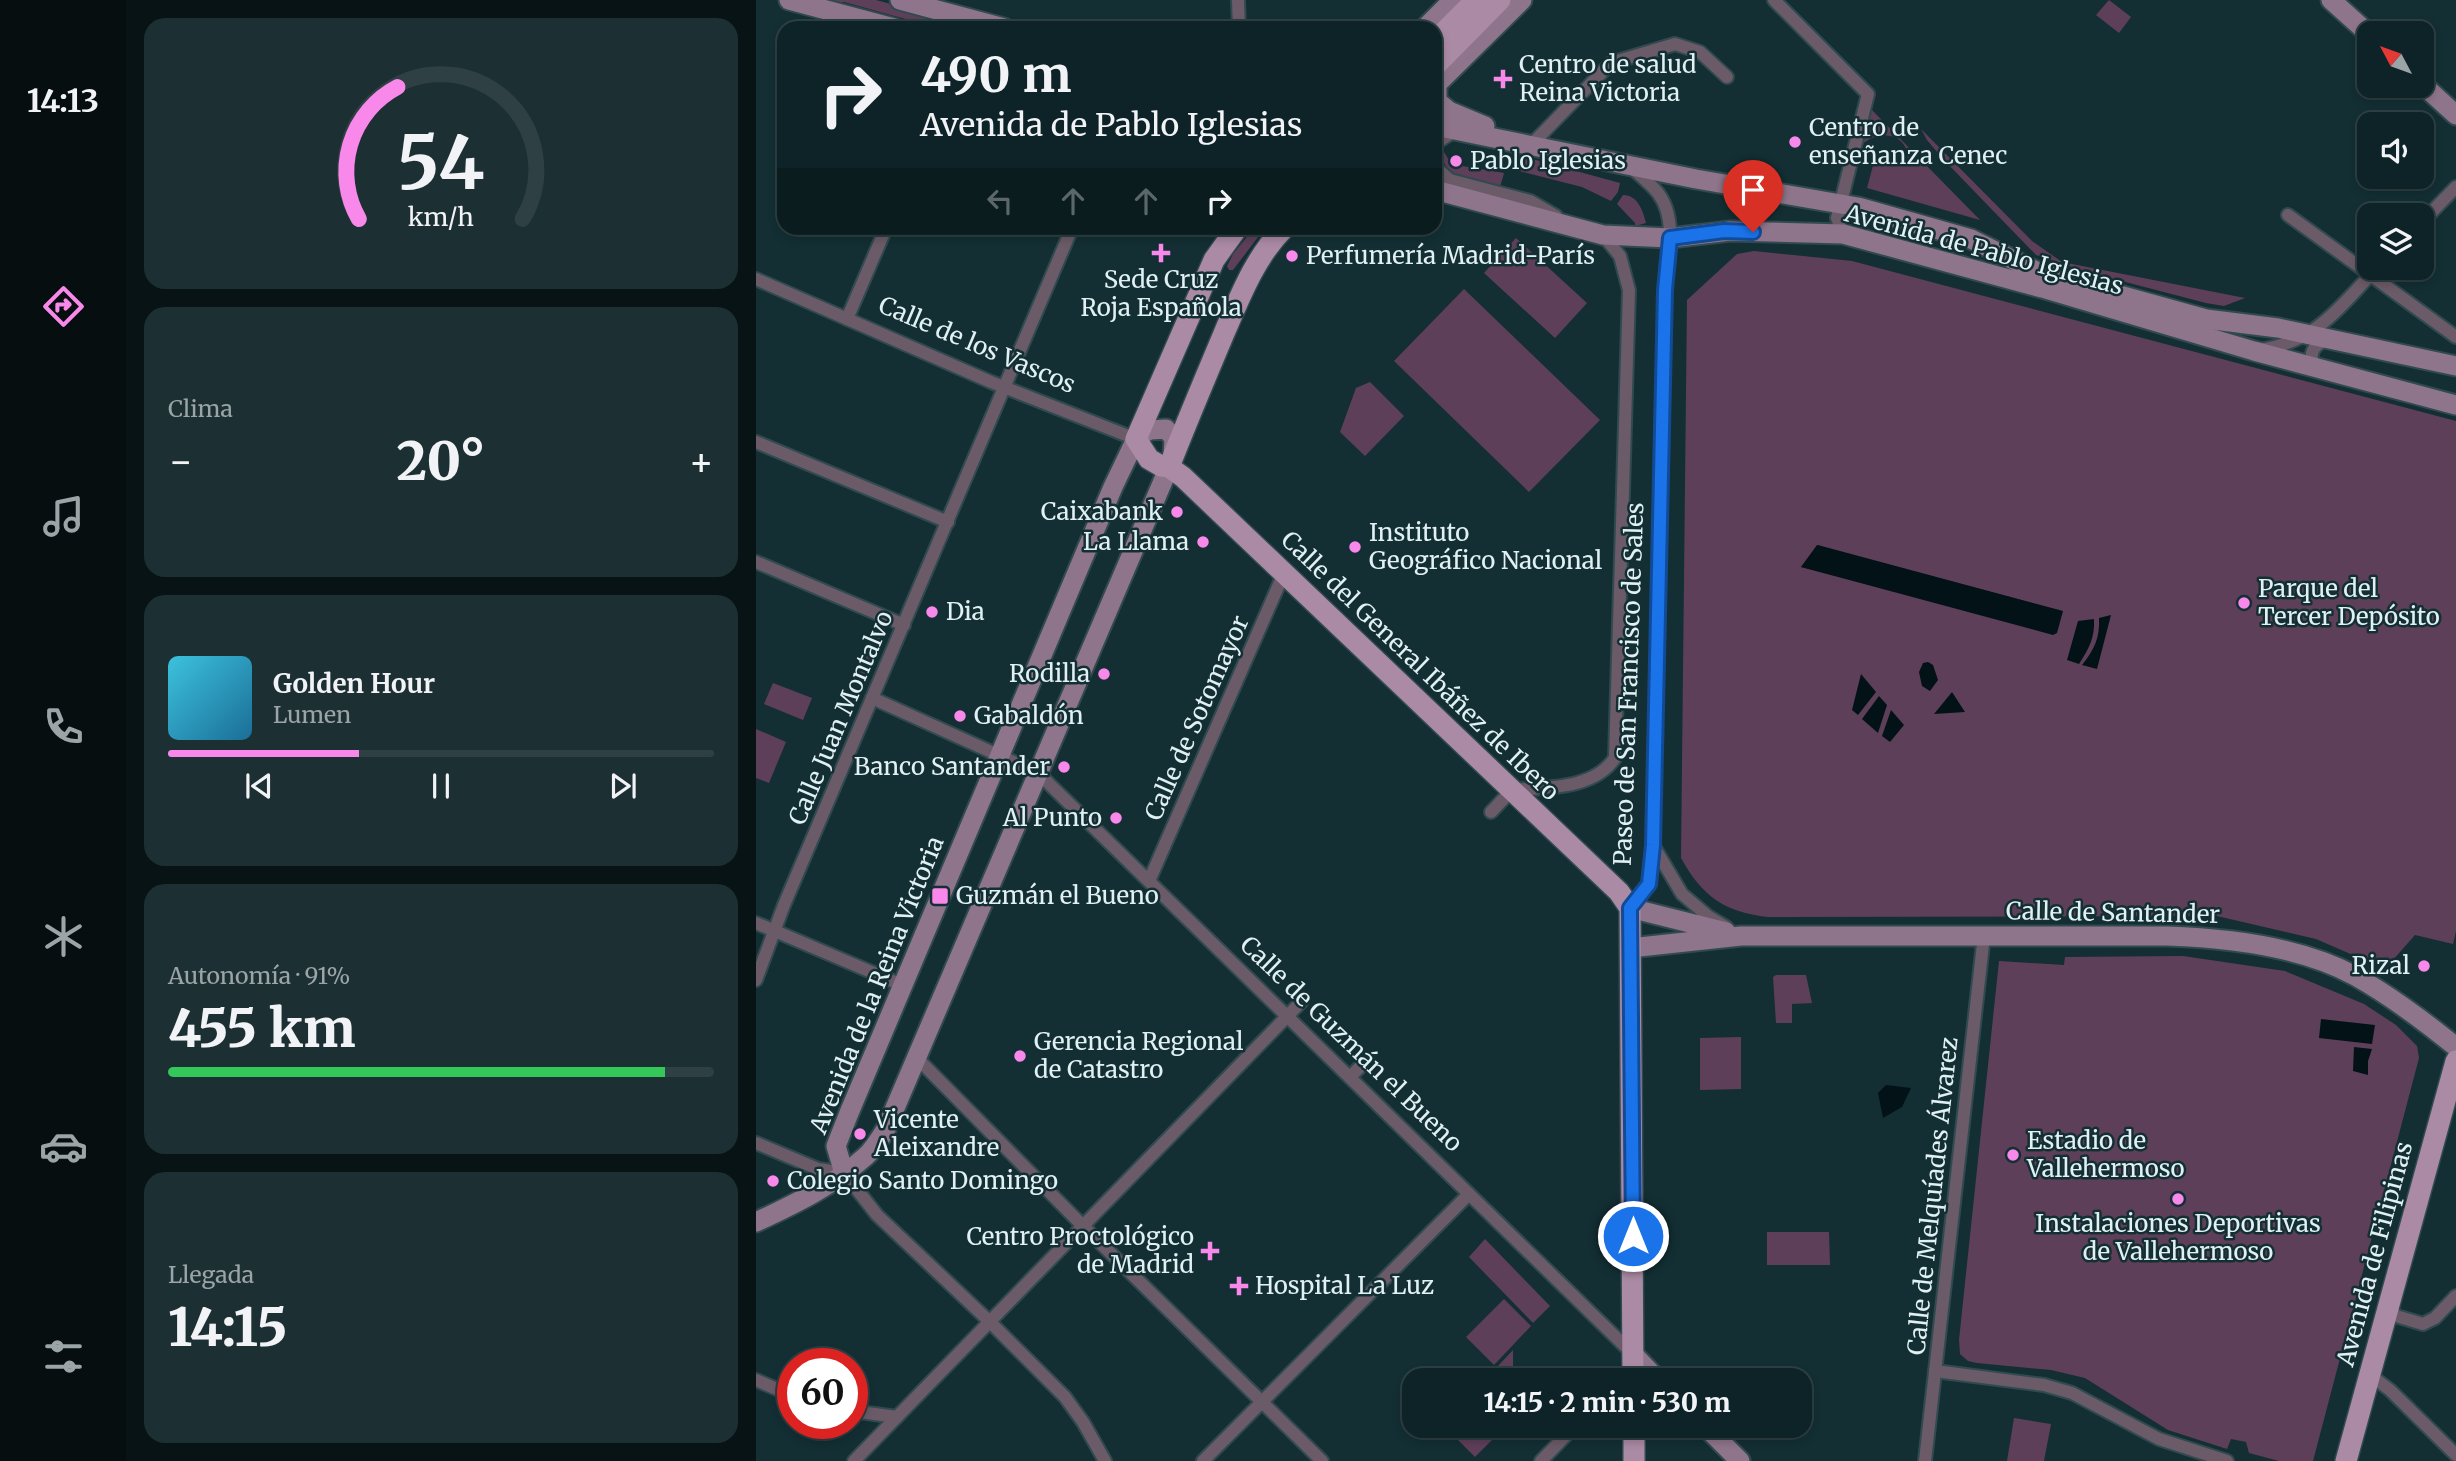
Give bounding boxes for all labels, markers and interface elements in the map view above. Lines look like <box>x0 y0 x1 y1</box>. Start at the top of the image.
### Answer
north arrow <box>2357 21 2434 98</box>
map controls <box>2357 21 2434 280</box>
text: 490 m <box>920 44 1072 105</box>
icon: right <box>805 49 896 140</box>
place label: Centro de salud Reina Victoria <box>1519 49 1696 108</box>
marker: Centro de salud Reina Victoria <box>1493 69 1513 89</box>
text: 14:13 <box>27 81 99 121</box>
text: Avenida de Pablo Iglesias <box>920 105 1303 145</box>
place label: Centro de enseñanza Cenec <box>1809 112 2007 171</box>
button: sound <box>2357 112 2434 189</box>
text: 54 <box>397 118 485 210</box>
marker: Centro de enseñanza Cenec <box>1787 134 1803 150</box>
place label: Pablo Iglesias <box>1470 145 1626 176</box>
marker: Pablo Iglesias <box>1448 153 1464 169</box>
pin <box>1723 160 1783 232</box>
icon: arrive <box>1734 171 1772 209</box>
icon: left <box>981 182 1019 220</box>
icon: ahead <box>1054 182 1092 220</box>
icon: ahead <box>1127 182 1165 220</box>
icon: right <box>1200 182 1238 220</box>
street label: Avenida de Pablo Iglesias <box>1841 197 2127 302</box>
text: km/h <box>408 201 474 233</box>
button: layers <box>2357 203 2434 280</box>
place label: Perfumería Madrid-París <box>1306 240 1595 271</box>
marker: Sede Cruz Roja Española <box>1151 243 1171 263</box>
marker: Perfumería Madrid-París <box>1284 248 1300 264</box>
place label: Sede Cruz Roja Española <box>1080 264 1242 323</box>
icon: directions <box>39 282 88 331</box>
street label: Calle de los Vascos <box>874 289 1080 400</box>
text: Clima <box>168 394 233 423</box>
text: 20° <box>397 429 485 494</box>
text: − <box>168 438 193 485</box>
text: + <box>689 438 714 485</box>
icon: music <box>39 492 88 541</box>
place label: Caixabank <box>1041 496 1164 527</box>
street label: Paseo de San Francisco de Sales <box>1607 502 1650 866</box>
marker: Caixabank <box>1169 504 1185 520</box>
place label: Instituto Geográfico Nacional <box>1369 517 1602 576</box>
street label: Calle del General Ibáñez de Ibero <box>1275 524 1566 807</box>
place label: La Llama <box>1083 526 1189 557</box>
marker: La Llama <box>1195 534 1211 550</box>
marker: Instituto Geográfico Nacional <box>1347 539 1363 555</box>
place label: Parque del Tercer Depósito <box>2258 573 2440 632</box>
marker: Parque del Tercer Depósito <box>2236 595 2252 611</box>
place label: Dia <box>946 596 985 627</box>
marker: Dia <box>924 604 940 620</box>
street label: Calle Juan Montalvo <box>781 606 900 830</box>
street label: Calle de Sotomayor <box>1137 610 1256 825</box>
place label: Rodilla <box>1009 658 1090 689</box>
marker: Rodilla <box>1096 666 1112 682</box>
text: Golden Hour <box>273 667 435 700</box>
text: Lumen <box>273 700 351 729</box>
place label: Gabaldón <box>974 700 1084 731</box>
icon: phone <box>39 702 88 751</box>
marker: Gabaldón <box>952 708 968 724</box>
place label: Banco Santander <box>854 751 1050 782</box>
marker: Banco Santander <box>1056 759 1072 775</box>
icon: previous <box>240 767 278 805</box>
icon: pause <box>422 767 460 805</box>
icon: next <box>604 767 642 805</box>
place label: Al Punto <box>1002 802 1102 833</box>
marker: Al Punto <box>1108 810 1124 826</box>
street label: Avenida de la Reina Victoria <box>802 831 951 1139</box>
place label: Guzmán el Bueno <box>956 880 1159 911</box>
marker: Guzmán el Bueno <box>930 886 950 906</box>
street label: Calle de Santander <box>2006 895 2221 930</box>
icon: climate <box>39 912 88 961</box>
street label: Calle de Guzmán el Bueno <box>1234 929 1469 1158</box>
place label: Rizal <box>2351 950 2410 981</box>
marker: Rizal <box>2416 958 2432 974</box>
text: Autonomía · 91% <box>168 961 350 990</box>
text: 455 km <box>168 996 356 1061</box>
place label: Gerencia Regional de Catastro <box>1034 1026 1243 1085</box>
street label: Calle de Melquíades Álvarez <box>1900 1035 1965 1356</box>
marker: Gerencia Regional de Catastro <box>1012 1048 1028 1064</box>
place label: Vicente Aleixandre <box>873 1104 999 1163</box>
icon: car <box>39 1122 88 1171</box>
place label: Estadio de Vallehermoso <box>2026 1125 2185 1184</box>
marker: Vicente Aleixandre <box>852 1126 868 1142</box>
street label: Avenida de Filipinas <box>2329 1138 2419 1370</box>
marker: Estadio de Vallehermoso <box>2005 1147 2021 1163</box>
place label: Colegio Santo Domingo <box>787 1165 1058 1196</box>
marker: Colegio Santo Domingo <box>765 1173 781 1189</box>
marker: Instalaciones Deportivas de Vallehermoso <box>2170 1191 2186 1207</box>
position arrow <box>1596 1199 1670 1273</box>
place label: Instalaciones Deportivas de Vallehermoso <box>2035 1208 2321 1267</box>
place label: Centro Proctológico de Madrid <box>966 1221 1194 1280</box>
marker: Centro Proctológico de Madrid <box>1200 1241 1220 1261</box>
text: Llegada <box>168 1260 254 1289</box>
place label: Hospital La Luz <box>1255 1270 1434 1301</box>
marker: Hospital La Luz <box>1229 1276 1249 1296</box>
text: 14:15 <box>168 1295 287 1360</box>
icon: filters <box>39 1332 88 1381</box>
speed limit sign: 60 <box>777 1348 868 1439</box>
text: 14:15 · 2 min · 530 m <box>1484 1386 1730 1419</box>

